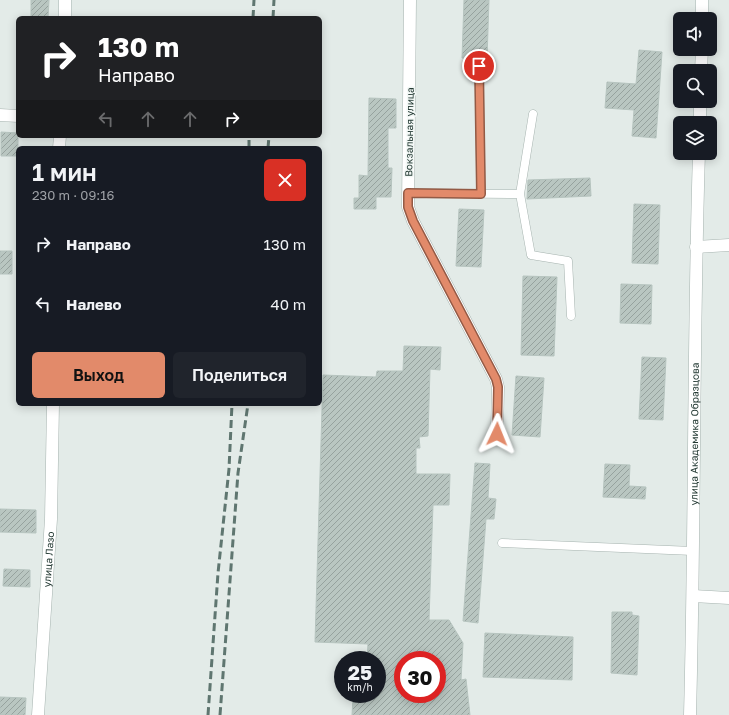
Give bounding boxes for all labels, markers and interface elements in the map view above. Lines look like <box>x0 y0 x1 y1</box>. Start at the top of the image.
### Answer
map controls <box>673 12 717 160</box>
button: sound <box>673 12 717 56</box>
text: 130 m <box>98 30 179 63</box>
icon: right <box>32 32 84 84</box>
pin <box>462 49 496 83</box>
icon: arrive <box>468 55 490 77</box>
text: Направо <box>98 64 175 86</box>
button: search <box>673 64 717 108</box>
street label: Вокзальная улица <box>402 87 416 177</box>
icon: left <box>95 108 117 130</box>
icon: ahead <box>137 108 159 130</box>
icon: ahead <box>179 108 201 130</box>
icon: right <box>221 108 243 130</box>
button: layers <box>673 116 717 160</box>
text: 1 мин <box>32 157 97 186</box>
button: close <box>264 159 306 201</box>
text: 230 m · 09:16 <box>32 187 114 203</box>
icon: right <box>32 233 54 255</box>
text: Направо <box>66 235 131 253</box>
text: 130 m <box>264 235 306 253</box>
icon: left <box>32 293 54 315</box>
text: Налево <box>66 295 122 313</box>
text: 40 m <box>271 295 306 313</box>
button: Выход <box>32 352 165 398</box>
button: Поделиться <box>173 352 306 398</box>
street label: улица Академика Образцова <box>687 363 701 505</box>
position arrow <box>476 413 518 455</box>
street label: улица Лазо <box>40 531 56 588</box>
speed limit sign: 30 <box>394 651 446 703</box>
text: 25 <box>348 660 372 684</box>
text: km/h <box>347 681 373 693</box>

